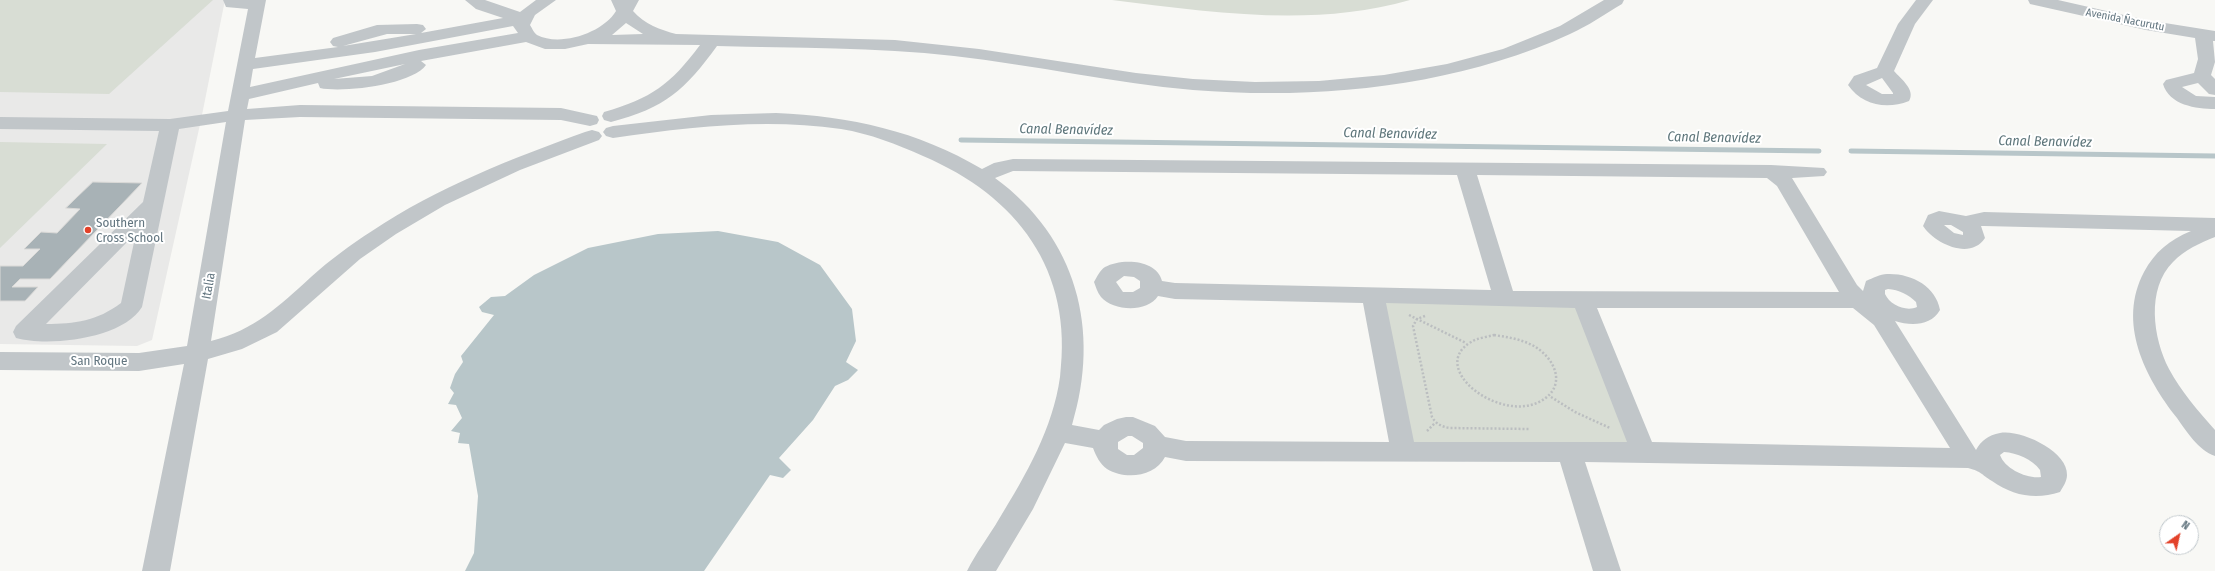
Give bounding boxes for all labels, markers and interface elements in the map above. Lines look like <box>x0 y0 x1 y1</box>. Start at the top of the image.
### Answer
street label: Avenida Ñacurutu <box>2085 6 2165 34</box>
water label: Canal Benavídez <box>1019 121 1113 139</box>
water label: Canal Benavídez <box>1343 125 1437 143</box>
water label: Canal Benavídez <box>1667 129 1761 147</box>
water label: Canal Benavídez <box>1998 133 2092 151</box>
place label: Southern Cross School <box>96 215 163 246</box>
marker: Southern Cross School <box>83 225 93 235</box>
street label: Italia <box>199 271 219 301</box>
street label: San Roque <box>71 353 127 369</box>
north arrow <box>2159 515 2199 555</box>
text: N <box>2179 518 2192 533</box>

